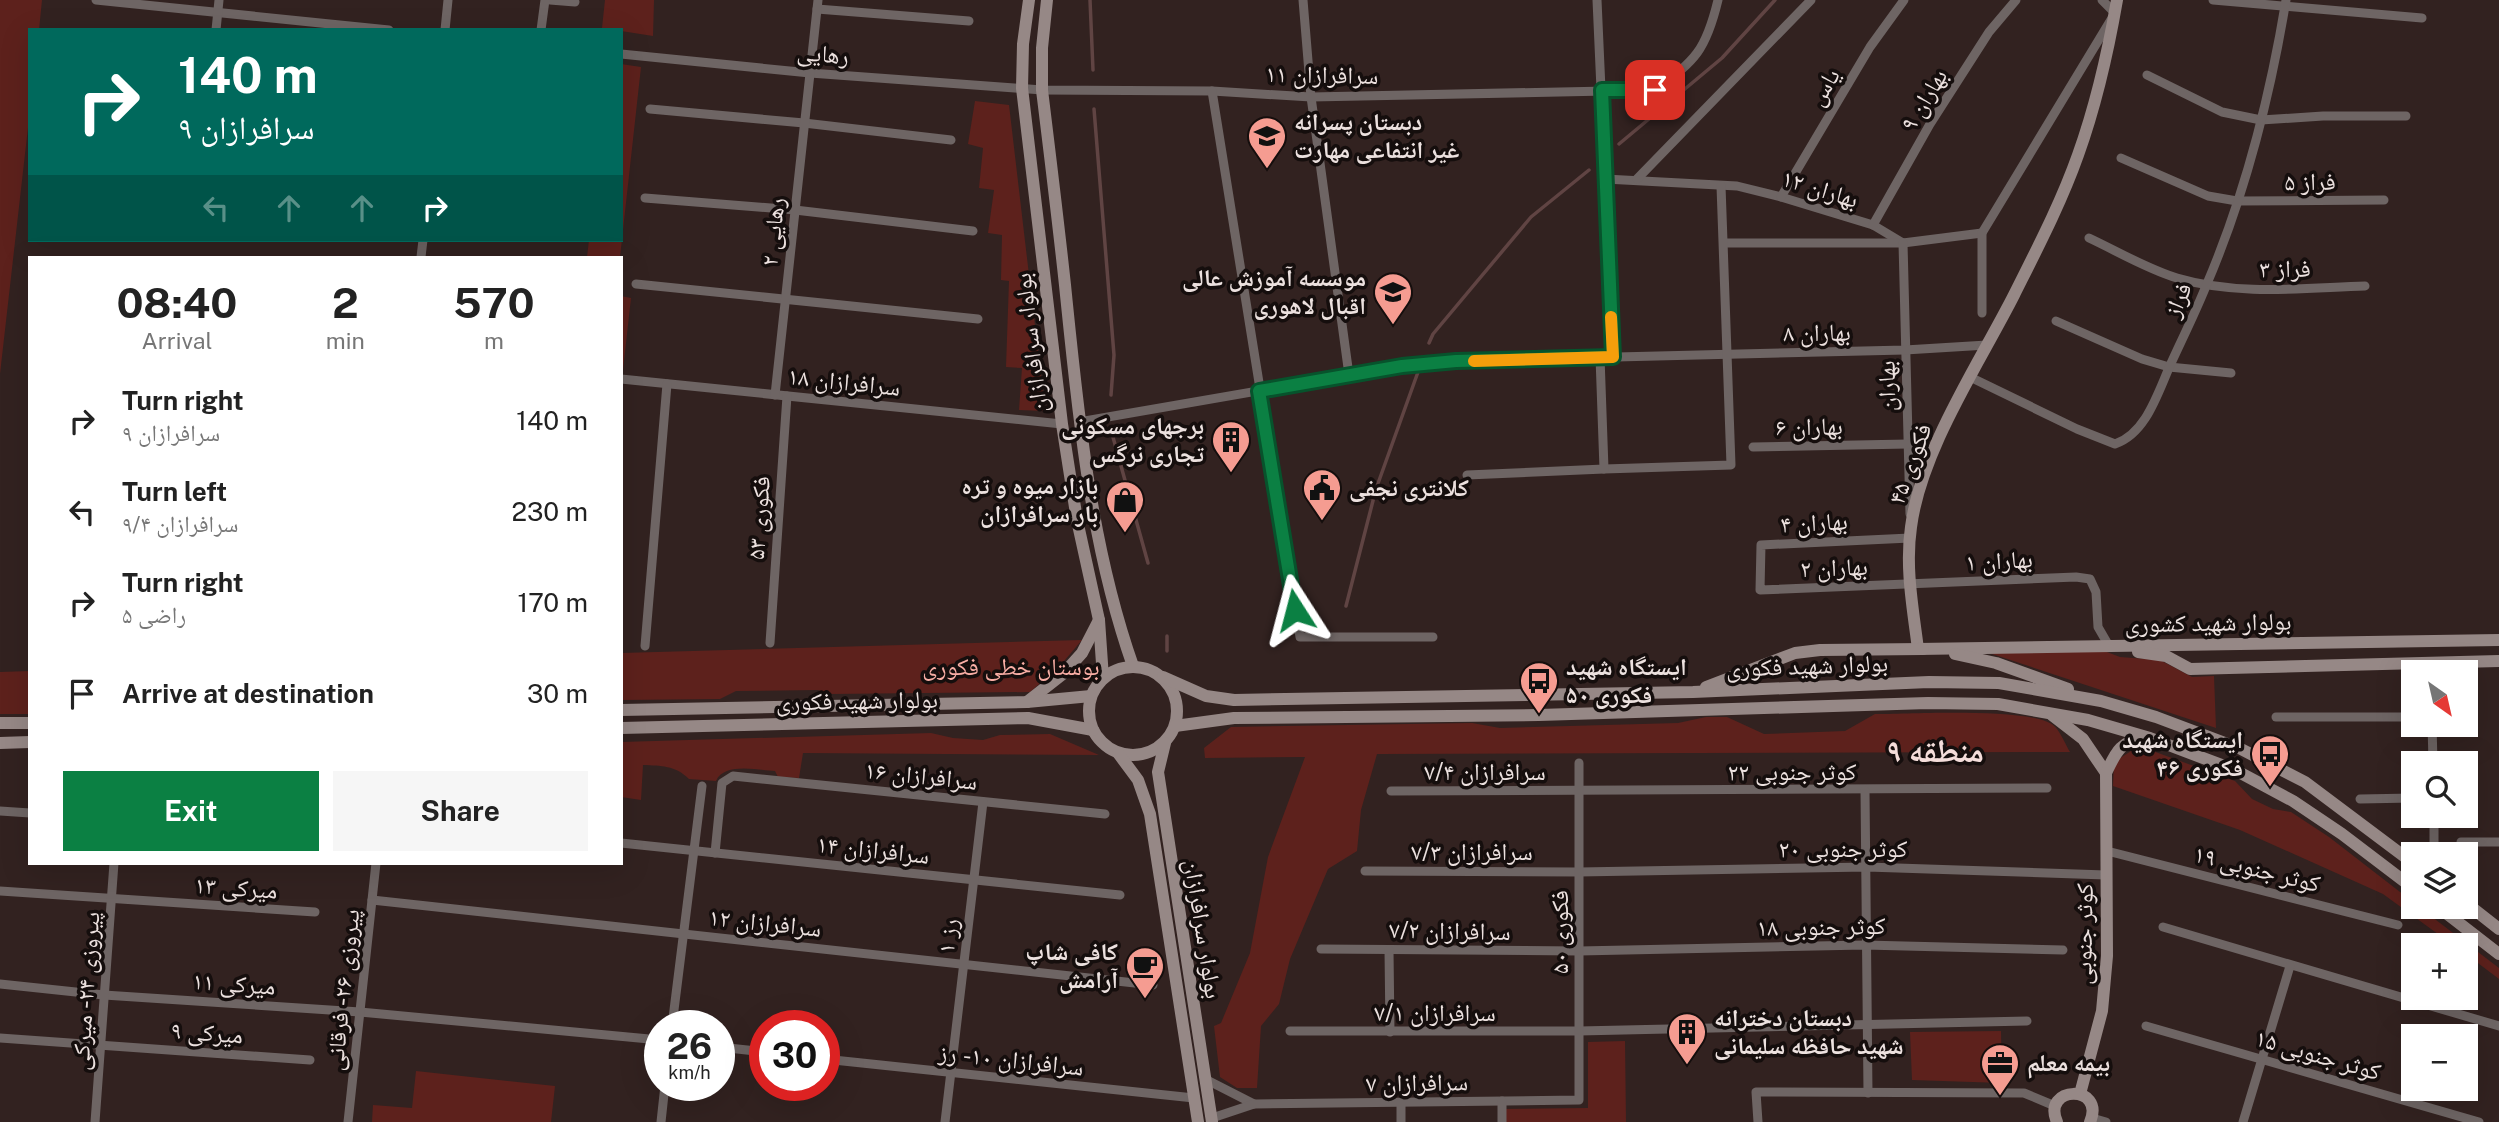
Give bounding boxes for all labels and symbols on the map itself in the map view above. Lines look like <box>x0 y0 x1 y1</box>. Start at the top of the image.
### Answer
street label: رهایی <box>796 37 850 70</box>
street label: سرافرازان ۱۱ <box>1265 59 1379 90</box>
pin <box>1625 60 1685 120</box>
street label: یاس <box>1801 63 1846 111</box>
street label: بهاران ۹ <box>1894 63 1953 136</box>
place label: دبستان پسرانه غیر انتفاعی مهارت <box>1294 107 1459 164</box>
school or university icon: دبستان پسرانه غیر انتفاعی مهارت <box>1246 115 1288 170</box>
street label: بهاران ۱۲ <box>1778 163 1862 214</box>
street label: فراز ۵ <box>2284 167 2336 195</box>
street label: رهایی ۲ <box>754 196 791 268</box>
street label: فراز ۳ <box>2259 254 2311 282</box>
place label: موسسه آموزش عالی اقبال لاهوری <box>1182 263 1366 320</box>
street label: بولوار سرافرازان <box>1008 271 1053 415</box>
school or university icon: موسسه آموزش عالی اقبال لاهوری <box>1372 271 1414 326</box>
street label: فراز <box>2157 278 2197 322</box>
street label: بهاران ۸ <box>1783 317 1851 348</box>
street label: بهاران <box>1872 360 1901 412</box>
street label: سرافرازان ۱۸ <box>786 361 902 402</box>
place label: برجهای مسکونی تجاری نرگس <box>1061 411 1205 468</box>
street label: بهاران ۶ <box>1775 411 1843 442</box>
building icon: برجهای مسکونی تجاری نرگس <box>1210 419 1252 474</box>
street label: فکوری ۴۵ <box>1882 419 1937 508</box>
public building icon: کلانتری نجفی <box>1301 467 1343 522</box>
place label: بازار میوه و تره بار سرافرازان <box>962 471 1098 528</box>
place label: کلانتری نجفی <box>1349 473 1469 502</box>
street label: فکوری ۵۳ <box>741 475 776 561</box>
shop icon: بازار میوه و تره بار سرافرازان <box>1104 479 1146 534</box>
street label: بهاران ۴ <box>1780 506 1848 539</box>
street label: بهاران ۱ <box>1965 544 2033 577</box>
street label: بهاران ۲ <box>1800 552 1868 583</box>
position arrow <box>1258 573 1332 647</box>
street label: بولوار شهید کشوری <box>2124 607 2292 638</box>
street label: بولوار شهید فکوری <box>1725 648 1889 683</box>
park label: بوستان خطی فکوری <box>922 652 1100 681</box>
place label: ایستگاه شهید فکوری ۵۰ <box>1566 652 1687 709</box>
bus stop icon: ایستگاه شهید فکوری ۵۰ <box>1518 660 1560 715</box>
north arrow <box>2401 660 2478 737</box>
street label: بولوار شهید فکوری <box>776 685 938 716</box>
place label: ایستگاه شهید فکوری ۴۶ <box>2122 725 2243 782</box>
district label: منطقه ۹ <box>1886 732 1984 769</box>
bus stop icon: ایستگاه شهید فکوری ۴۶ <box>2249 733 2291 788</box>
street label: سرافرازان ۱۶ <box>863 755 979 796</box>
street label: سرافرازان ۷/۴ <box>1424 757 1546 786</box>
street label: کوثر جنوبی ۲۲ <box>1728 757 1857 786</box>
street label: سرافرازان ۱۴ <box>815 829 931 870</box>
street label: کوثر جنوبی ۲۰ <box>1779 834 1908 863</box>
street label: سرافرازان ۷/۳ <box>1411 837 1533 866</box>
street label: کوثر جنوبی ۱۹ <box>2191 839 2323 898</box>
street label: بولوار سرافرازان <box>1178 857 1229 1001</box>
street label: میرکی ۱۳ <box>194 870 279 905</box>
street label: کوثر جنوبی <box>2068 883 2099 985</box>
street label: فکوری ۵۰ <box>1545 890 1574 974</box>
street label: سرافرازان ۱۲ <box>707 902 823 943</box>
street label: پیروزی ۲۶ - فرقانی <box>320 908 366 1072</box>
street label: پیروزی ۲۴ - میرکی <box>65 911 106 1071</box>
street label: کوثر جنوبی ۱۸ <box>1756 911 1886 942</box>
street label: سرافرازان ۷/۲ <box>1389 915 1511 946</box>
street label: رز ۱ <box>931 917 963 955</box>
place label: کافی شاپ آرامش <box>1025 937 1118 994</box>
cafe icon: کافی شاپ آرامش <box>1124 945 1166 1000</box>
street label: میرکی ۱۱ <box>192 966 277 1001</box>
street label: سرافرازان ۷/۱ <box>1374 998 1496 1027</box>
place label: دبستان دخترانه شهید حافظه سلیمانی <box>1714 1003 1904 1060</box>
speed limit sign: 30 <box>749 1010 840 1101</box>
building icon: دبستان دخترانه شهید حافظه سلیمانی <box>1666 1011 1708 1066</box>
street label: میرکی ۹ <box>170 1016 244 1049</box>
street label: کوثر جنوبی ۱۵ <box>2252 1023 2384 1086</box>
street label: سرافرازان ۱۰ - رز <box>936 1037 1085 1082</box>
office icon: بیمه معلم <box>1979 1042 2021 1097</box>
place label: بیمه معلم <box>2027 1048 2110 1079</box>
street label: سرافرازان ۷ <box>1366 1067 1468 1098</box>

